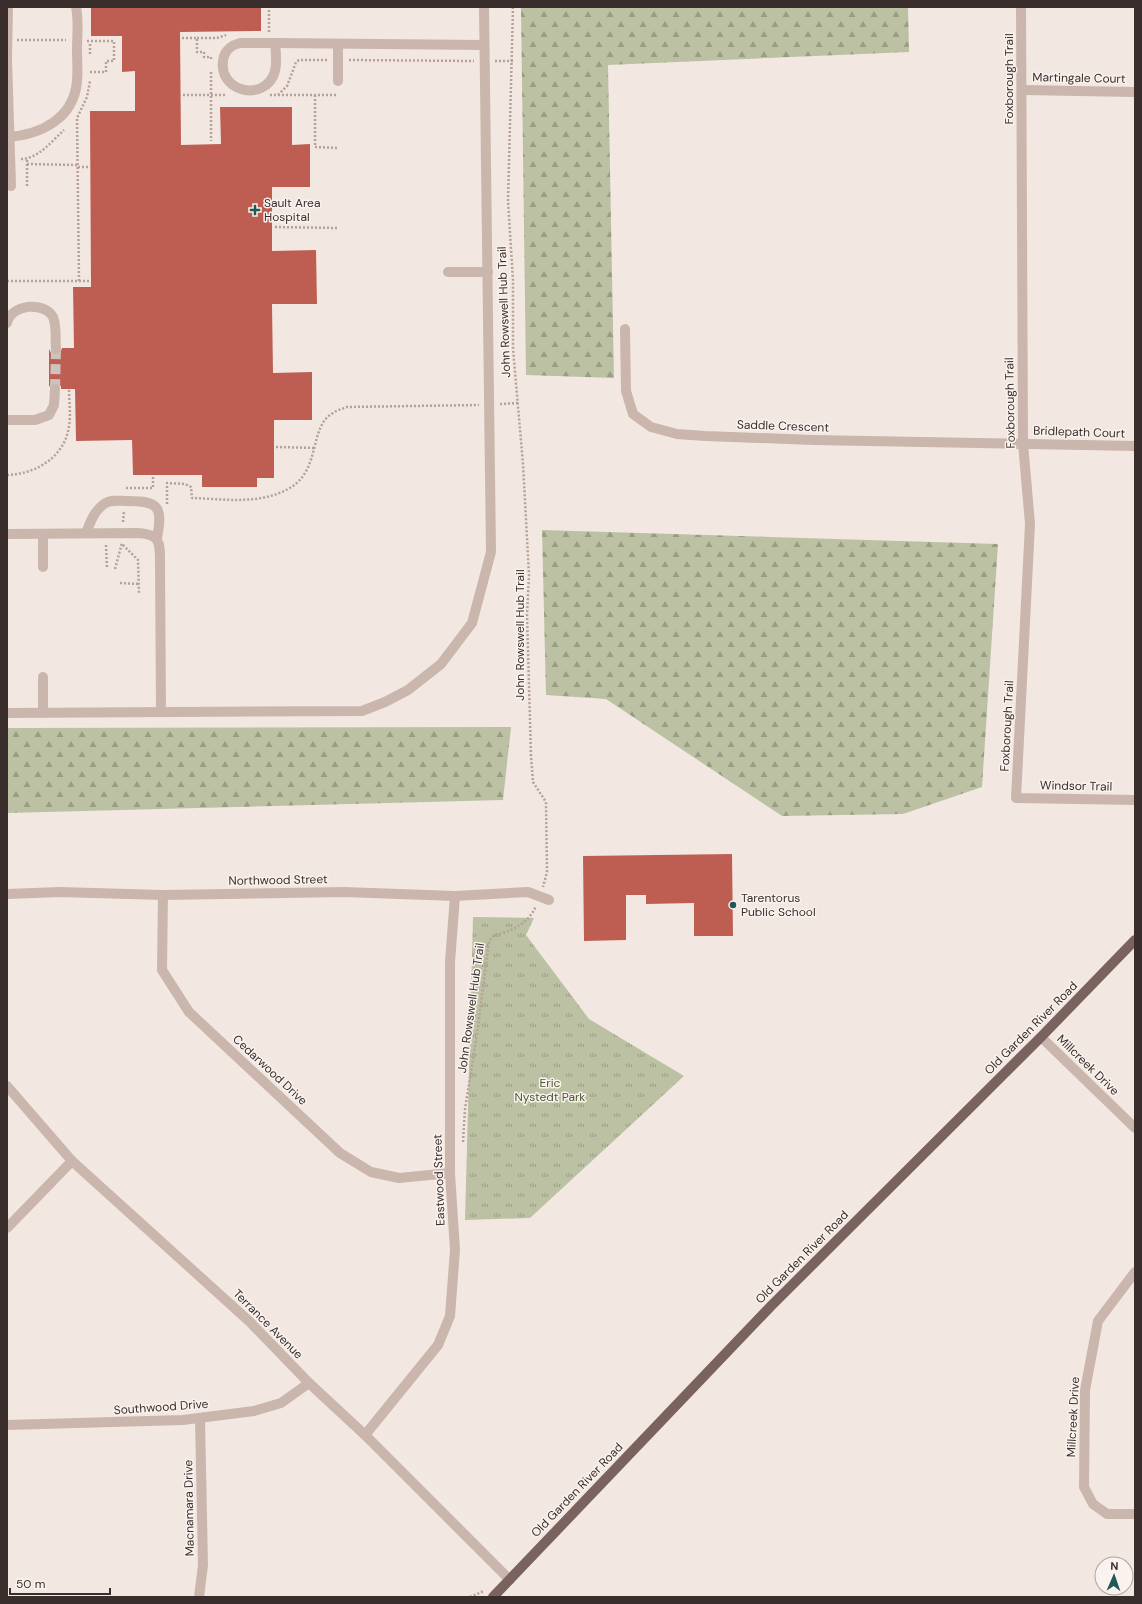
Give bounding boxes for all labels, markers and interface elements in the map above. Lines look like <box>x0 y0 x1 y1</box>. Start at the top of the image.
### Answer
street label: Foxborough Trail <box>1001 33 1017 125</box>
street label: Martingale Court <box>1032 69 1126 87</box>
place label: Sault Area Hospital <box>264 195 320 225</box>
marker: Sault Area Hospital <box>249 204 261 216</box>
street label: John Rowswell Hub Trail <box>494 246 514 378</box>
street label: Foxborough Trail <box>1001 357 1019 449</box>
street label: Saddle Crescent <box>737 416 830 436</box>
street label: Bridlepath Court <box>1033 422 1126 442</box>
street label: John Rowswell Hub Trail <box>512 569 528 701</box>
street label: Foxborough Trail <box>997 680 1017 772</box>
street label: Windsor Trail <box>1040 777 1112 795</box>
street label: Northwood Street <box>228 871 328 889</box>
place label: Tarentorus Public School <box>741 890 816 920</box>
marker: Tarentorus Public School <box>728 900 738 910</box>
street label: John Rowswell Hub Trail <box>454 942 488 1074</box>
street label: Old Garden River Road <box>981 978 1081 1078</box>
street label: Cedarwood Drive <box>229 1031 311 1109</box>
street label: Millcreek Drive <box>1053 1031 1123 1099</box>
park label: Eric Nystedt Park <box>515 1075 585 1105</box>
street label: Eastwood Street <box>429 1134 449 1226</box>
street label: Old Garden River Road <box>752 1207 852 1307</box>
street label: Terrance Avenue <box>230 1286 306 1362</box>
street label: Millcreek Drive <box>1063 1376 1083 1458</box>
street label: Southwood Drive <box>113 1396 209 1418</box>
street label: Old Garden River Road <box>528 1439 626 1541</box>
street label: Macnamara Drive <box>180 1459 198 1556</box>
north arrow <box>1094 1556 1134 1596</box>
text: N <box>1110 1559 1119 1573</box>
scale bar <box>10 1570 110 1596</box>
text: 50 m <box>16 1576 45 1592</box>

